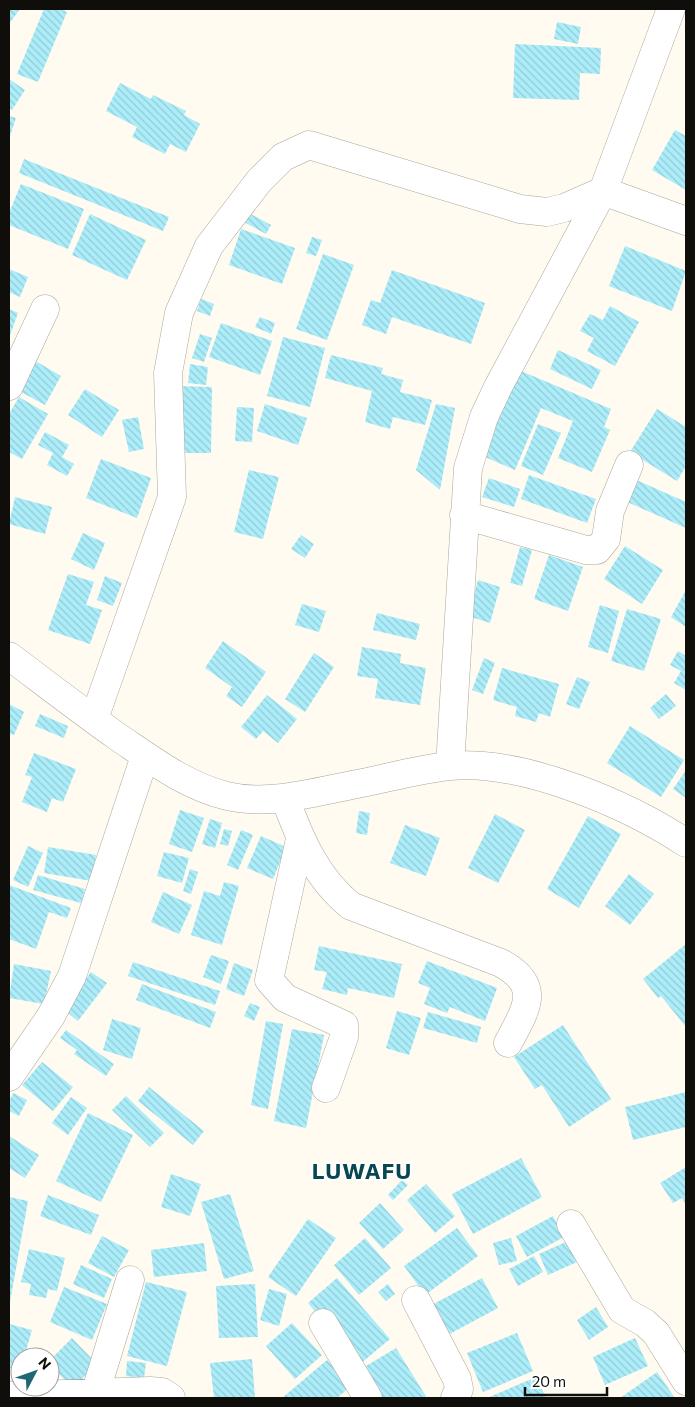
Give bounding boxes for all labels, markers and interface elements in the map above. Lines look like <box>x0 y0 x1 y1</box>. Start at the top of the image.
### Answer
district label: LUWAFU <box>312 1157 412 1184</box>
north arrow <box>10 1347 60 1397</box>
text: N <box>35 1354 55 1373</box>
scale bar <box>525 1364 608 1396</box>
text: 20 m <box>532 1372 566 1390</box>

